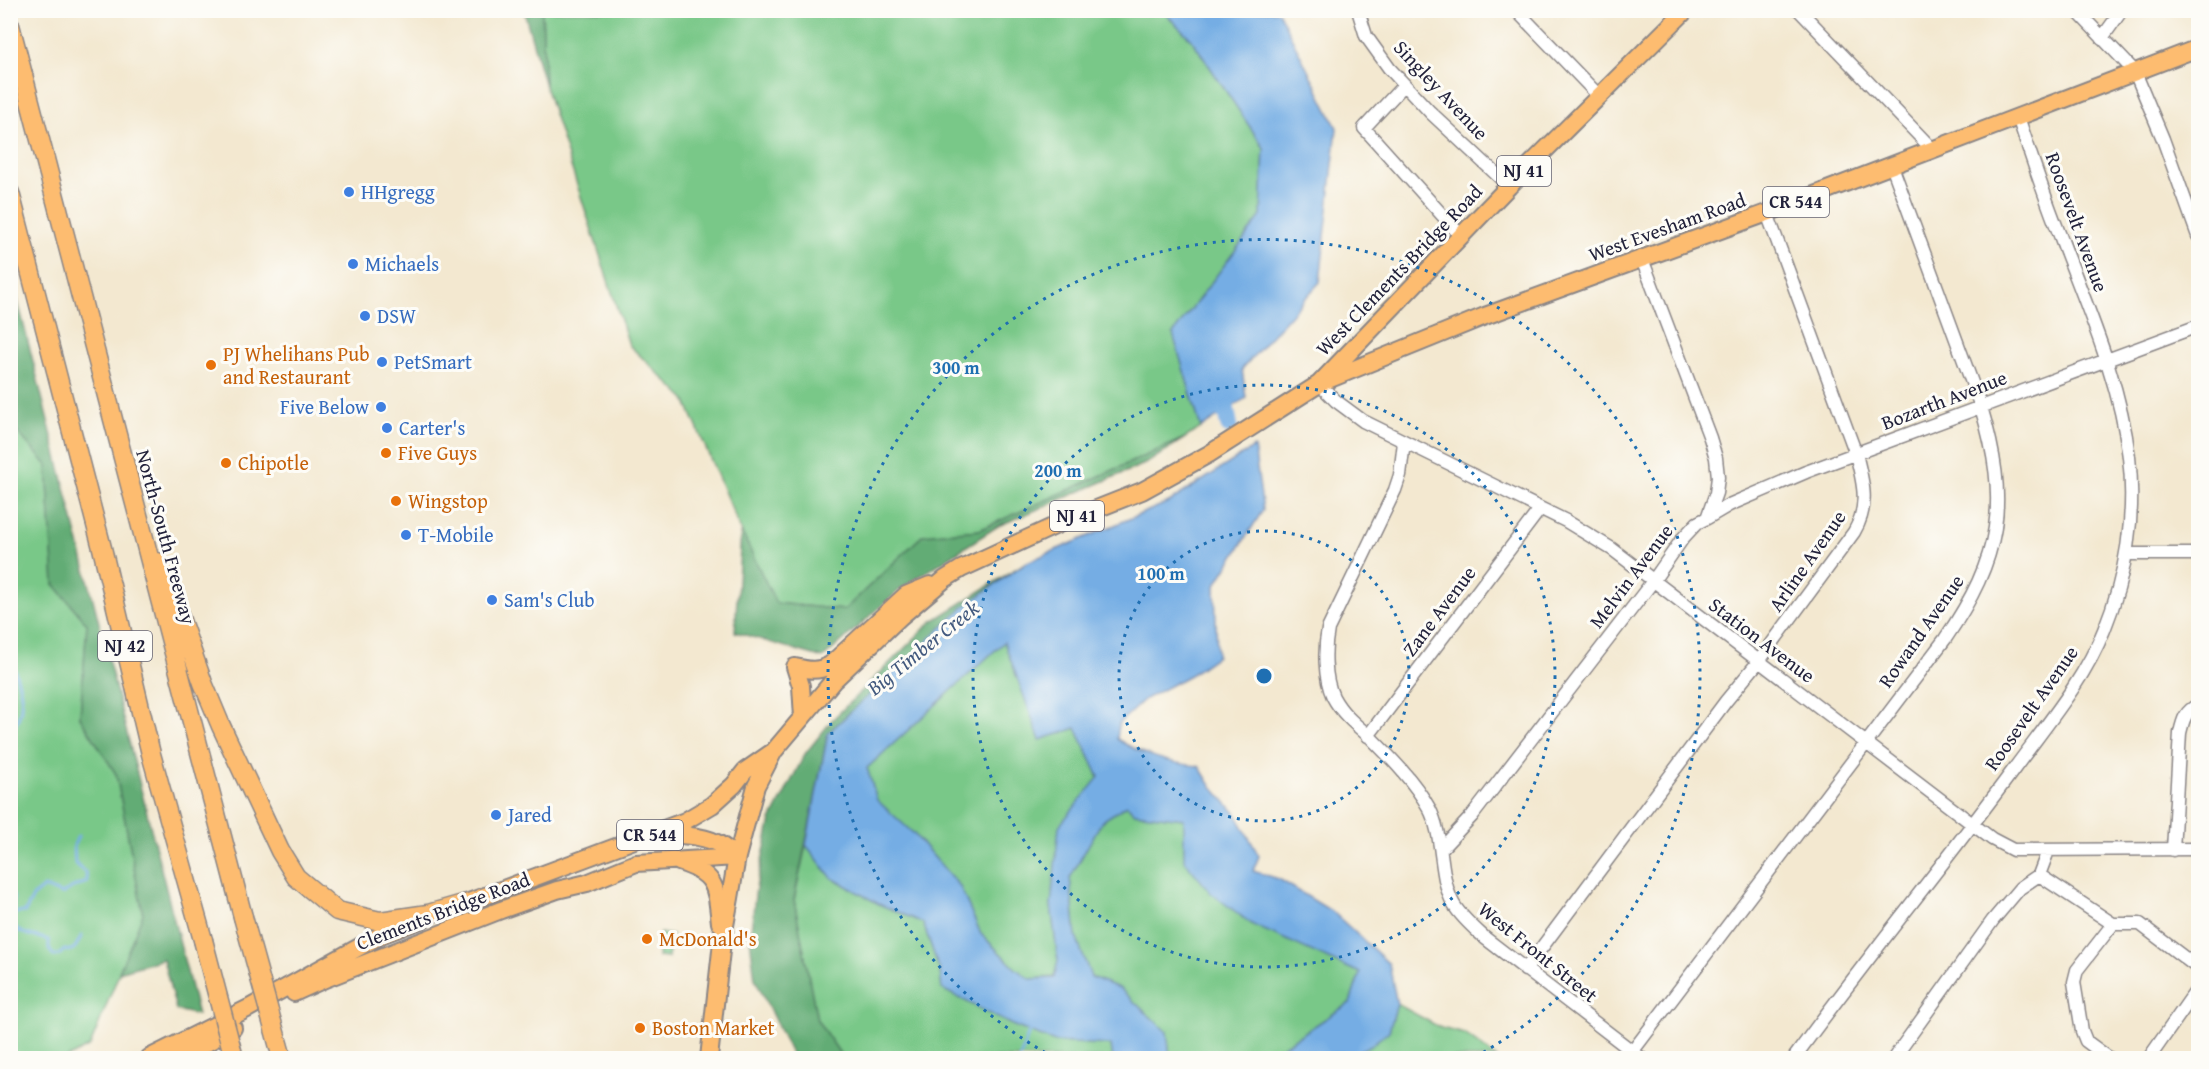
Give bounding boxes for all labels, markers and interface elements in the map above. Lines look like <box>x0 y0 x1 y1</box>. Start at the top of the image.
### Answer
street label: Singley Avenue <box>1387 33 1495 146</box>
street label: Roosevelt Avenue <box>2039 148 2116 296</box>
road number: NJ 41 <box>1497 156 1551 186</box>
place label: HHgregg <box>361 177 435 206</box>
street label: West Clements Bridge Road <box>1309 177 1489 362</box>
marker: HHgregg <box>342 185 356 199</box>
street label: West Evesham Road <box>1584 185 1750 268</box>
road number: CR 544 <box>1763 187 1829 217</box>
place label: Michaels <box>365 249 439 278</box>
marker: Michaels <box>346 257 360 271</box>
place label: DSW <box>377 301 416 330</box>
marker: DSW <box>358 309 372 323</box>
place label: PJ Whelihans Pub and Restaurant <box>223 339 369 391</box>
place label: PetSmart <box>394 347 472 376</box>
text: 300 m <box>932 354 980 381</box>
marker: PetSmart <box>375 355 389 369</box>
marker: PJ Whelihans Pub and Restaurant <box>204 358 218 372</box>
street label: Bozarth Avenue <box>1877 362 2011 437</box>
place label: Five Below <box>280 392 370 421</box>
marker: Five Below <box>374 400 388 414</box>
place label: Carter's <box>399 413 465 442</box>
marker: Carter's <box>380 421 394 435</box>
place label: Five Guys <box>398 438 477 467</box>
street label: North-South Freeway <box>129 446 204 628</box>
marker: Five Guys <box>379 446 393 460</box>
place label: Chipotle <box>238 448 309 477</box>
marker: Chipotle <box>219 456 233 470</box>
text: 200 m <box>1034 457 1082 484</box>
place label: Wingstop <box>408 486 488 515</box>
marker: Wingstop <box>389 494 403 508</box>
road number: NJ 41 <box>1050 501 1104 531</box>
street label: Arline Avenue <box>1761 504 1852 617</box>
street label: Melvin Avenue <box>1582 517 1680 634</box>
place label: T-Mobile <box>418 520 494 549</box>
marker: T-Mobile <box>399 528 413 542</box>
street label: Zane Avenue <box>1395 559 1482 662</box>
text: 100 m <box>1137 560 1185 587</box>
street label: Rowand Avenue <box>1871 568 1970 693</box>
place label: Sam's Club <box>504 585 595 614</box>
street label: Station Avenue <box>1703 590 1821 689</box>
water label: Big Timber Creek <box>859 592 986 703</box>
marker: Sam's Club <box>485 593 499 607</box>
road number: NJ 42 <box>98 631 152 661</box>
street label: Roosevelt Avenue <box>1977 639 2085 776</box>
centre of rings <box>1254 666 1274 686</box>
place label: Jared <box>505 800 552 829</box>
marker: Jared <box>489 808 503 822</box>
road number: CR 544 <box>617 820 683 850</box>
street label: Clements Bridge Road <box>352 864 534 957</box>
street label: West Front Street <box>1472 894 1604 1009</box>
place label: McDonald's <box>659 924 757 953</box>
marker: McDonald's <box>640 932 654 946</box>
place label: Boston Market <box>652 1013 775 1042</box>
marker: Boston Market <box>633 1021 647 1035</box>

